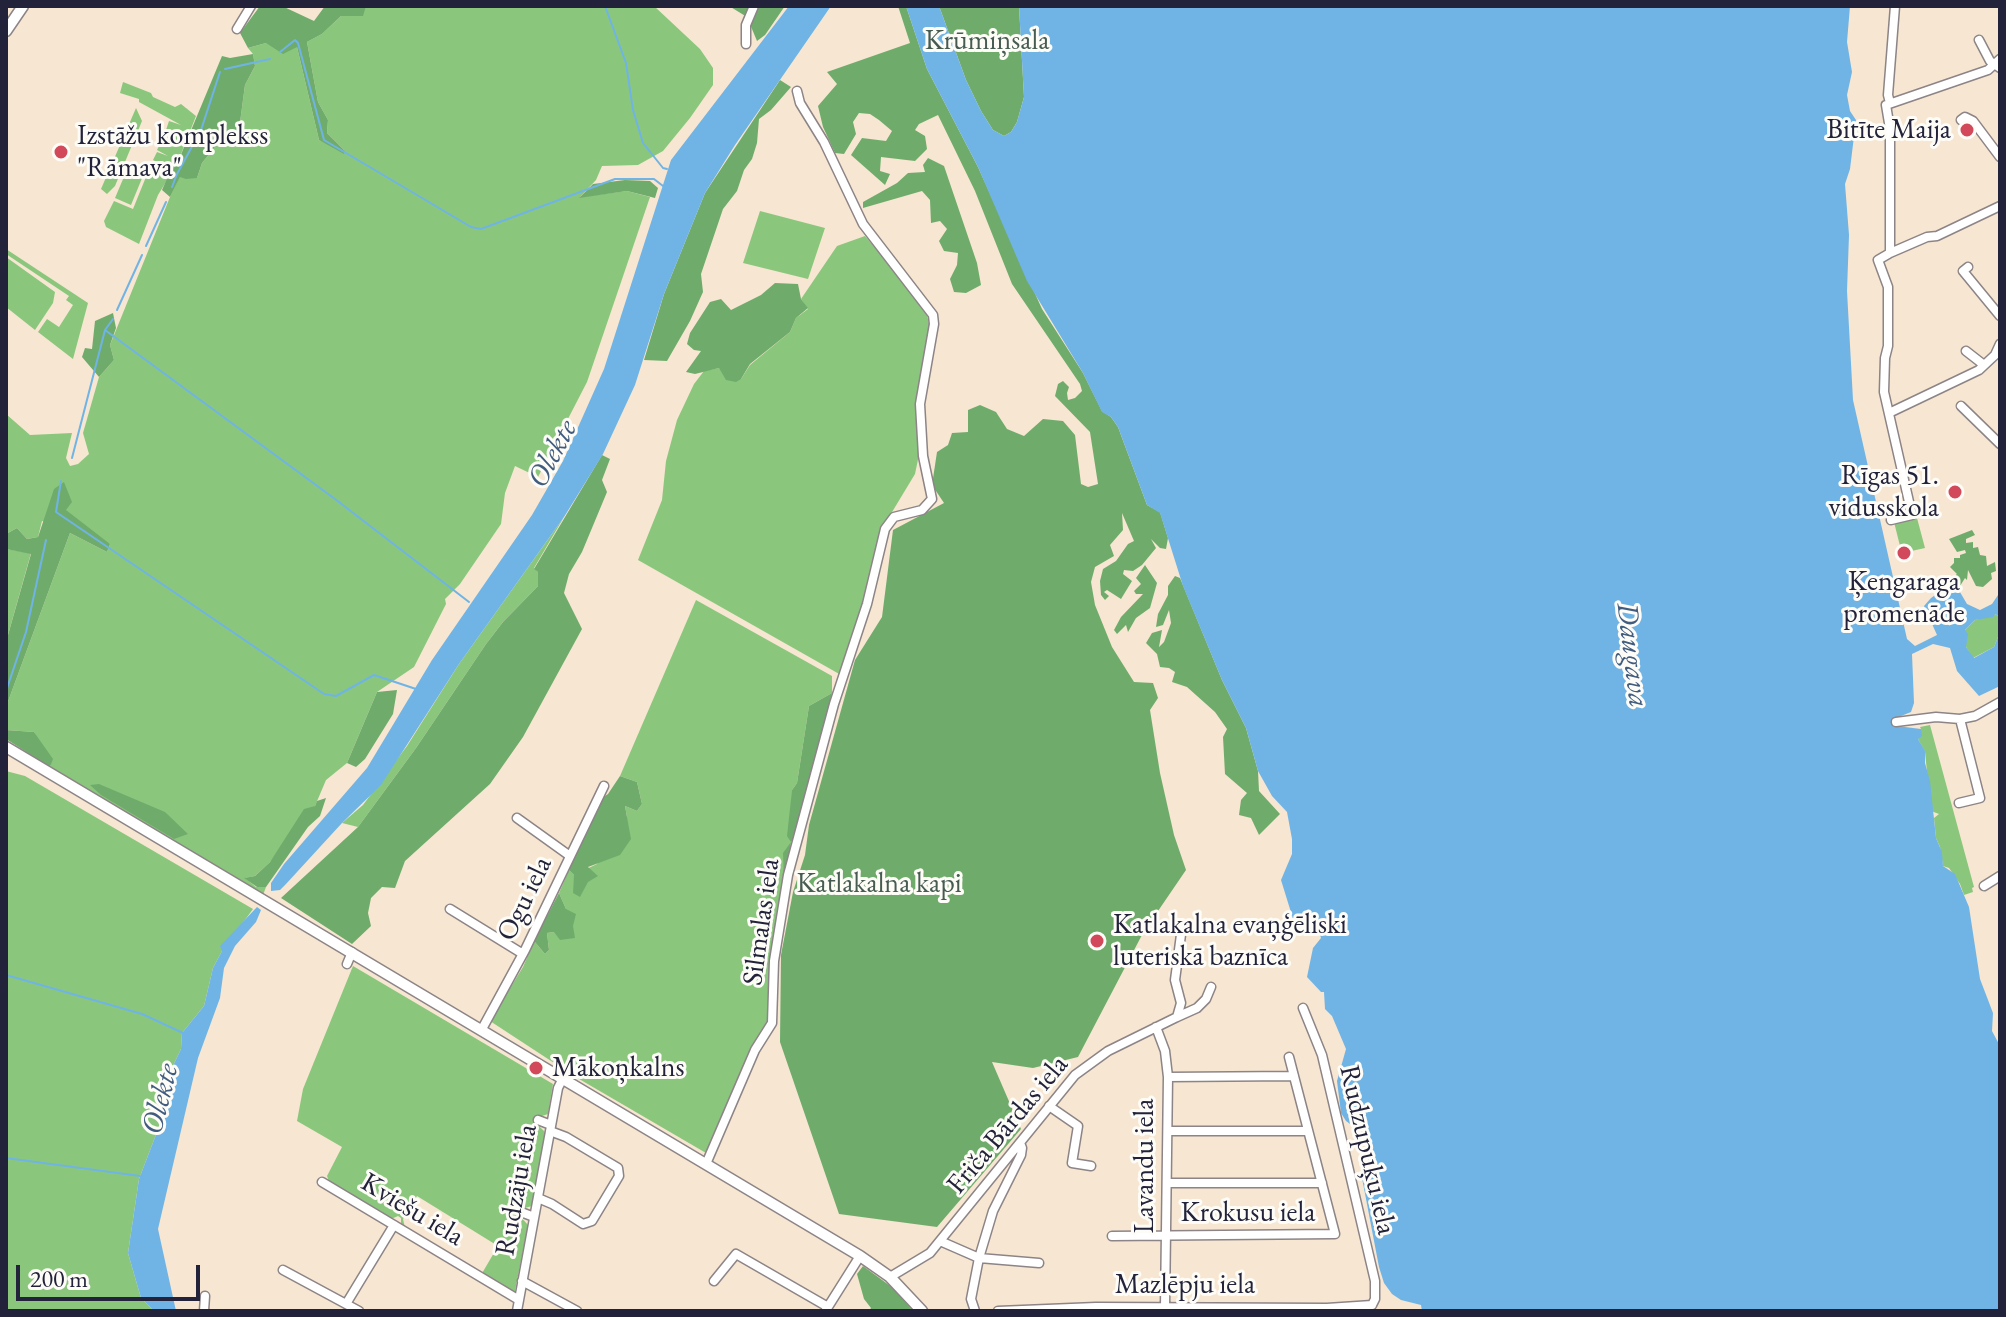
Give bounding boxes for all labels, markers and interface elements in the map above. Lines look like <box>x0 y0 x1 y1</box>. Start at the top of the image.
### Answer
park label: Krūmiņsala <box>925 24 1049 58</box>
place label: Bitīte Maija <box>1827 113 1951 147</box>
place label: Izstāžu komplekss "Rāmava" <box>77 119 268 185</box>
marker: Bitīte Maija <box>1958 121 1976 139</box>
marker: Izstāžu komplekss "Rāmava" <box>52 143 70 161</box>
water label: Olekte <box>520 414 586 494</box>
place label: Rīgas 51. vidusskola <box>1828 459 1939 525</box>
marker: Rīgas 51. vidusskola <box>1946 483 1964 501</box>
marker: Ķengaraga promenāde <box>1895 544 1913 562</box>
place label: Ķengaraga promenāde <box>1843 565 1965 631</box>
water label: Daugava <box>1608 600 1656 710</box>
street label: Ogu iela <box>490 851 560 947</box>
street label: Silmalas iela <box>736 856 788 988</box>
park label: Katlakalna kapi <box>796 867 962 901</box>
place label: Katlakalna evaņģēliski luteriskā baznīca <box>1113 908 1347 974</box>
marker: Katlakalna evaņģēliski luteriskā baznīca <box>1088 932 1106 950</box>
street label: Friča Bārdas iela <box>940 1049 1076 1201</box>
place label: Mākoņkalns <box>552 1051 684 1085</box>
marker: Mākoņkalns <box>527 1059 545 1077</box>
water label: Olekte <box>135 1060 187 1138</box>
street label: Rudzupuķu iela <box>1331 1062 1403 1238</box>
street label: Lavandu iela <box>1128 1099 1162 1233</box>
street label: Rudzāju iela <box>489 1122 545 1258</box>
street label: Kviešu iela <box>354 1166 470 1254</box>
street label: Krokusu iela <box>1181 1196 1315 1230</box>
scale bar <box>20 1249 204 1299</box>
text: 200 m <box>30 1263 88 1294</box>
street label: Mazlēpju iela <box>1115 1268 1255 1302</box>

